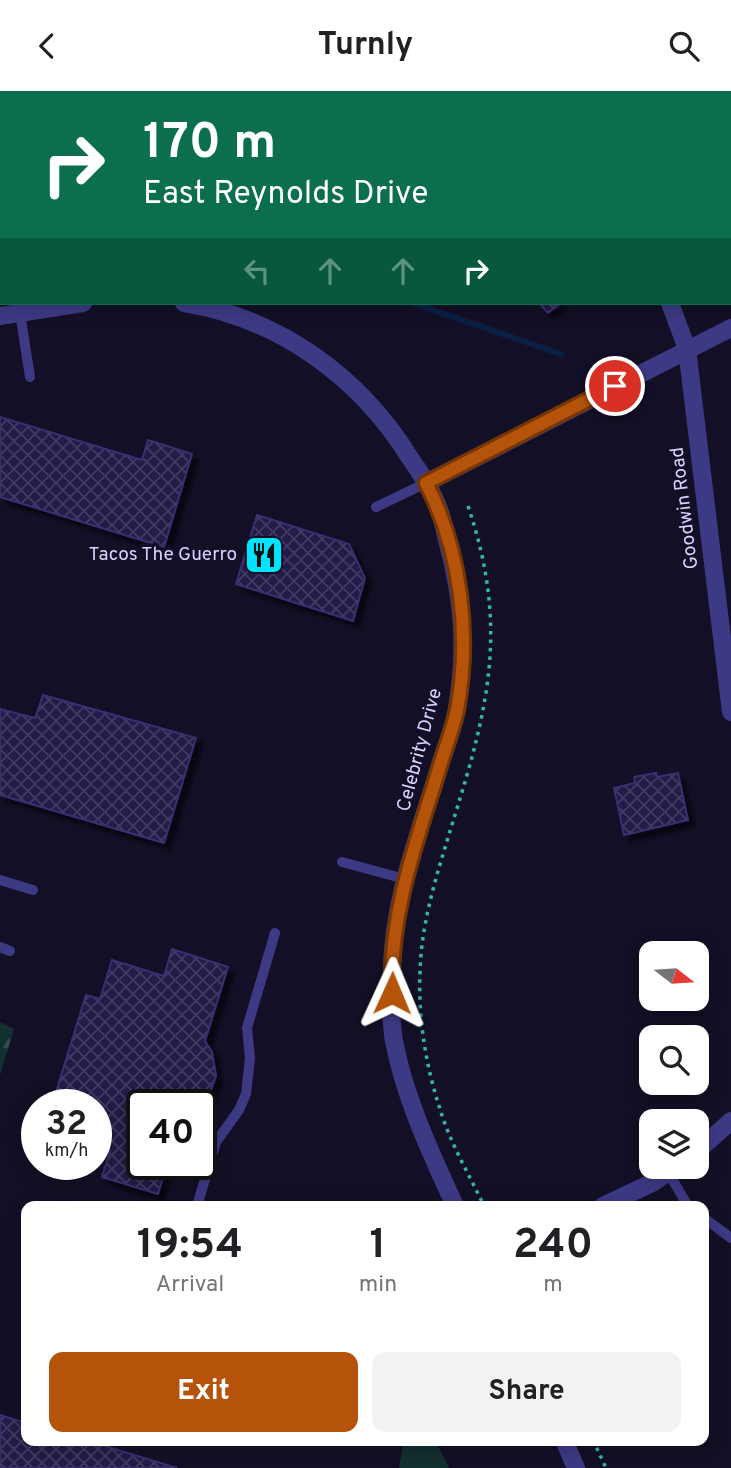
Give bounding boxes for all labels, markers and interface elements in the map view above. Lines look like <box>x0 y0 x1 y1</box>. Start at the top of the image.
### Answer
text: Turnly <box>318 26 413 66</box>
icon: back <box>28 27 66 65</box>
icon: search <box>665 27 703 65</box>
text: 170 m <box>143 114 276 176</box>
icon: right <box>28 119 119 210</box>
text: East Reynolds Drive <box>143 175 429 215</box>
icon: left <box>238 252 276 290</box>
icon: ahead <box>311 252 349 290</box>
icon: ahead <box>384 252 422 290</box>
icon: right <box>457 252 495 290</box>
pin <box>585 356 645 416</box>
icon: arrive <box>596 367 634 405</box>
street label: Goodwin Road <box>666 445 704 571</box>
restaurant icon: Tacos The Guerro <box>243 534 285 576</box>
place label: Tacos The Guerro <box>89 543 237 567</box>
street label: Celebrity Drive <box>392 686 448 814</box>
north arrow <box>639 941 709 1011</box>
map controls <box>639 941 709 1179</box>
position arrow <box>355 956 429 1030</box>
button: search <box>639 1025 709 1095</box>
speed limit sign: 40 <box>126 1089 217 1180</box>
text: 32 <box>46 1103 87 1147</box>
button: layers <box>639 1109 709 1179</box>
text: km/h <box>45 1140 88 1163</box>
text: 19:54 <box>137 1220 243 1273</box>
text: 1 <box>370 1220 386 1273</box>
text: 240 <box>513 1220 593 1273</box>
text: Arrival <box>156 1271 224 1300</box>
text: min <box>359 1271 397 1300</box>
text: m <box>543 1271 563 1300</box>
button: Exit <box>49 1352 358 1432</box>
button: Share <box>372 1352 681 1432</box>

